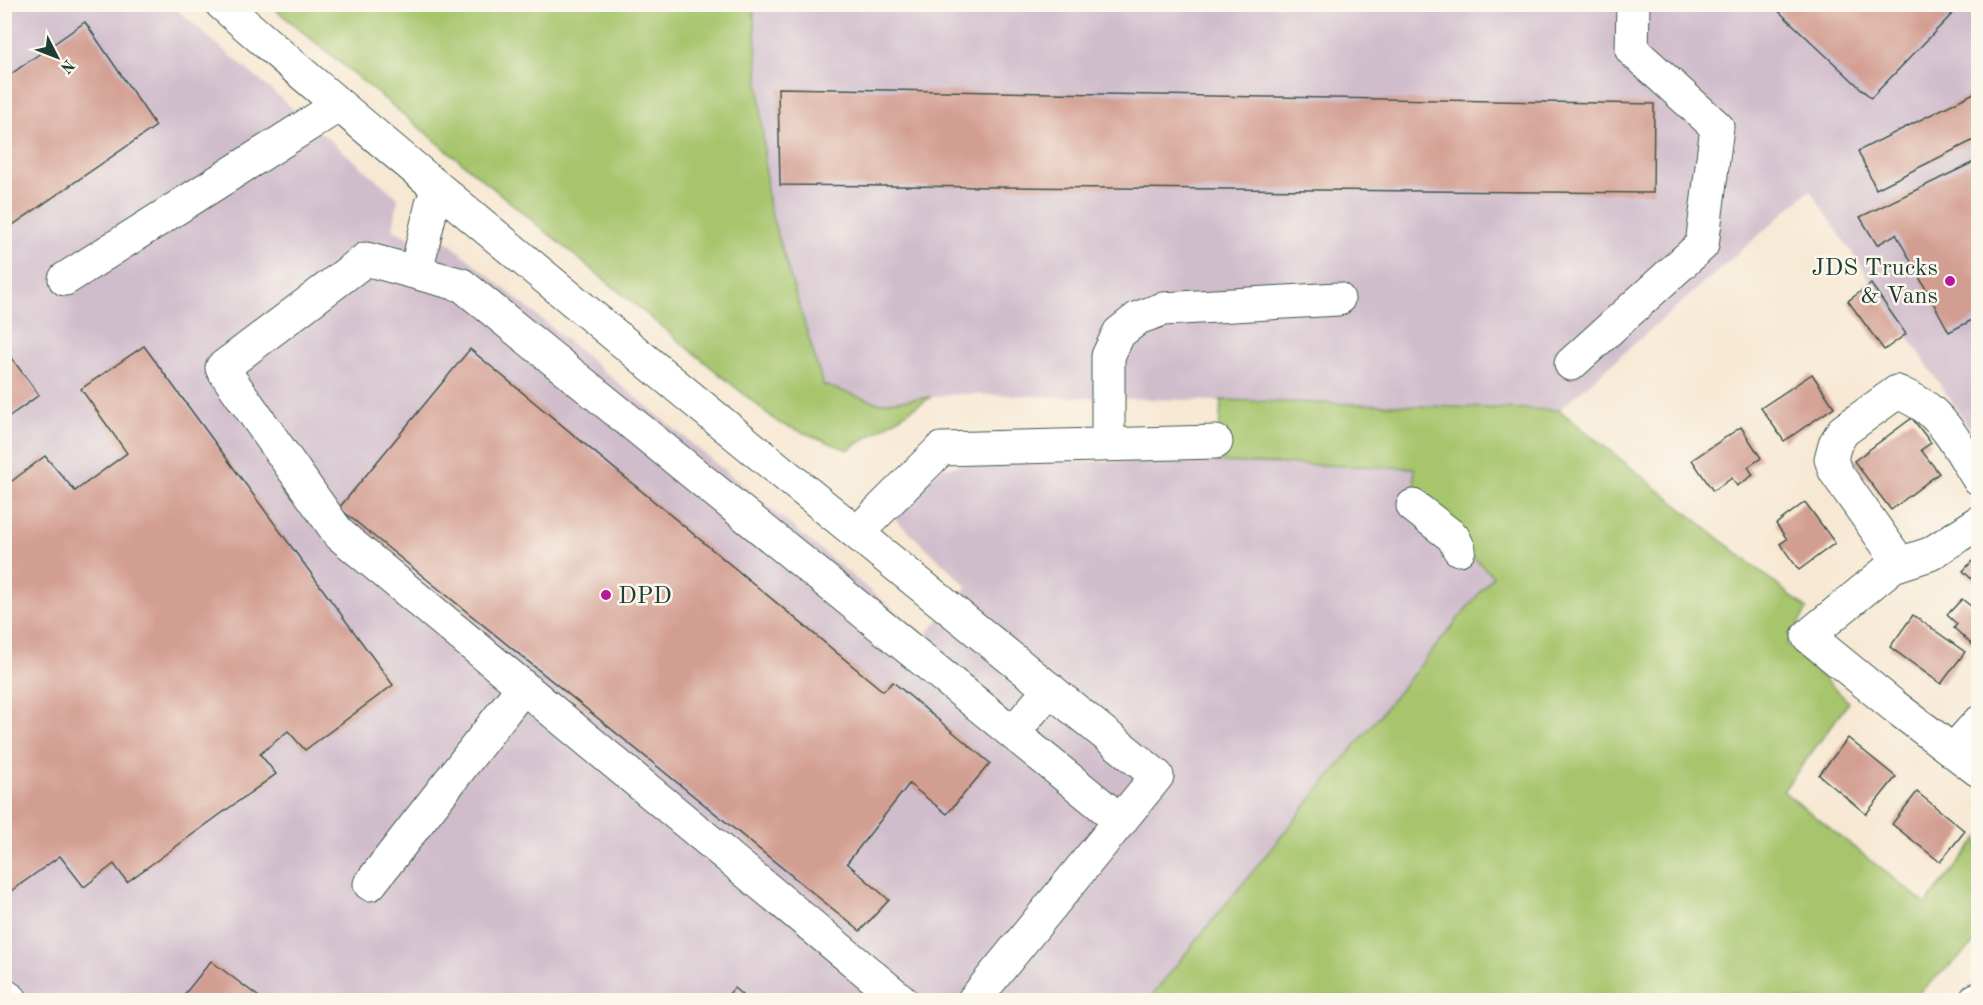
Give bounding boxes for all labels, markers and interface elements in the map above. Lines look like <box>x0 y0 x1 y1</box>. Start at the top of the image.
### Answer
north arrow <box>27 27 87 87</box>
text: N <box>56 56 77 76</box>
place label: JDS Trucks & Vans <box>1812 257 1938 309</box>
marker: JDS Trucks & Vans <box>1943 274 1957 288</box>
place label: DPD <box>618 585 672 609</box>
marker: DPD <box>599 588 613 602</box>

